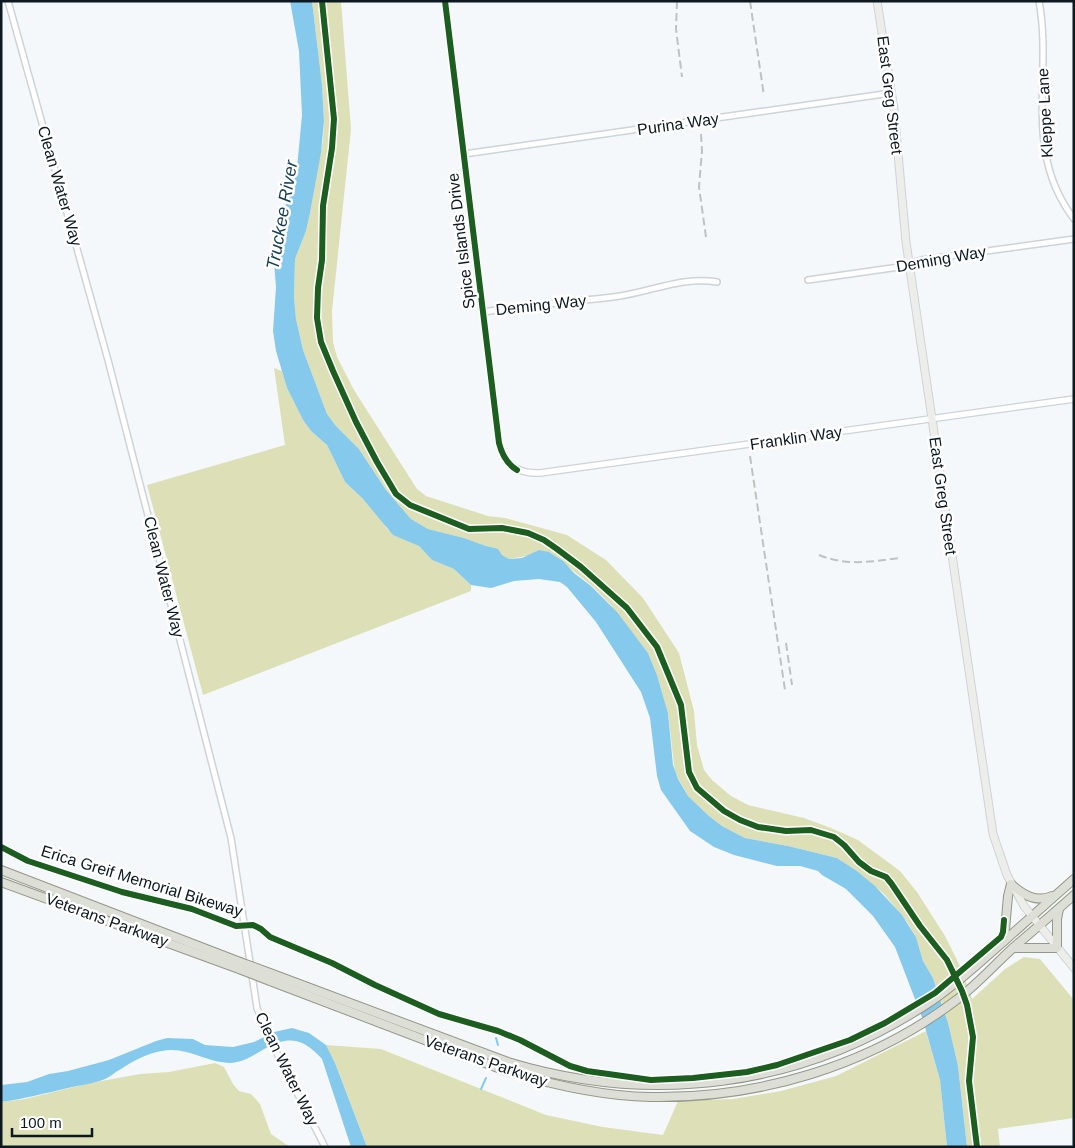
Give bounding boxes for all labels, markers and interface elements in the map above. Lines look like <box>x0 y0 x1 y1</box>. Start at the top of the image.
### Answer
street label: East Greg Street <box>874 35 906 156</box>
street label: Kleppe Lane <box>1034 68 1056 158</box>
street label: Purina Way <box>636 110 720 138</box>
street label: Clean Water Way <box>35 124 85 248</box>
water label: Truckee River <box>263 158 302 271</box>
street label: Spice Islands Drive <box>444 172 478 310</box>
street label: Deming Way <box>895 243 987 275</box>
street label: Deming Way <box>495 292 587 318</box>
street label: Franklin Way <box>749 423 843 453</box>
street label: East Greg Street <box>926 436 960 557</box>
street label: Clean Water Way <box>141 515 187 639</box>
street label: Erica Greif Memorial Bikeway <box>39 842 245 920</box>
street label: Veterans Parkway <box>44 890 170 950</box>
street label: Clean Water Way <box>252 1009 322 1129</box>
street label: Veterans Parkway <box>422 1032 550 1090</box>
scale bar <box>12 1106 92 1138</box>
text: 100 m <box>20 1114 62 1131</box>

